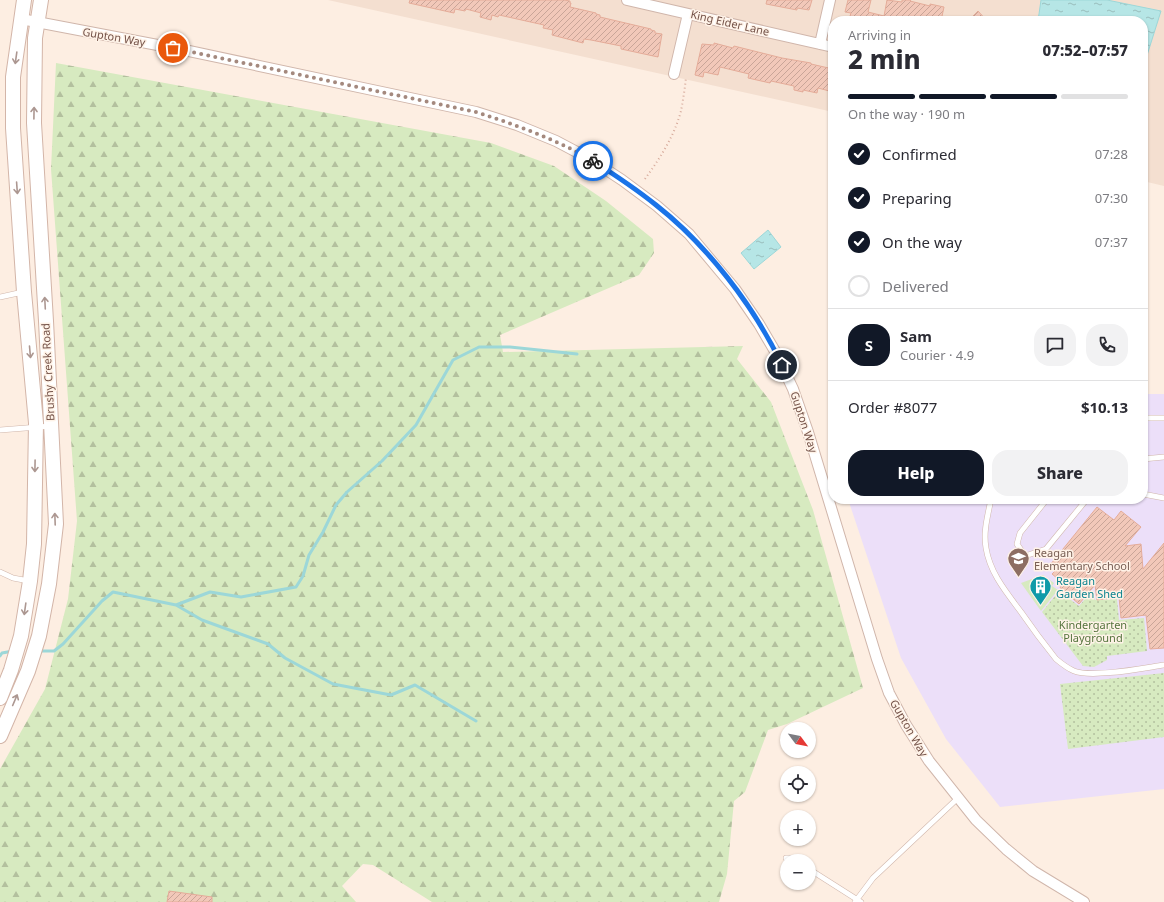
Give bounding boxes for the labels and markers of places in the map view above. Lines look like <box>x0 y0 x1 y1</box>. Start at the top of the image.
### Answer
pin <box>156 31 190 65</box>
pin <box>765 348 799 382</box>
place label: Reagan Elementary School <box>1034 545 1130 573</box>
school or university icon: Reagan Elementary School <box>1006 546 1032 579</box>
place label: Reagan Garden Shed <box>1056 573 1123 601</box>
building icon: Reagan Garden Shed <box>1028 574 1054 607</box>

